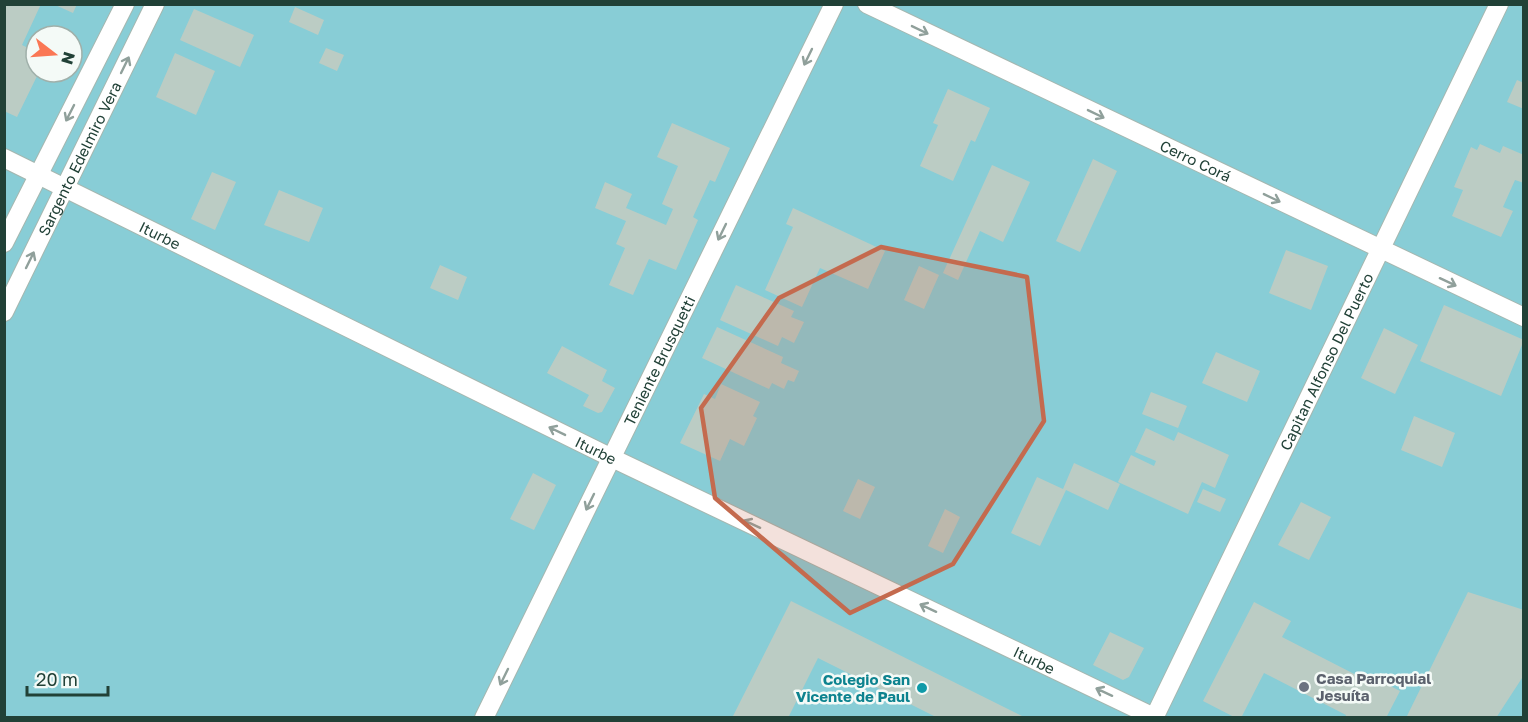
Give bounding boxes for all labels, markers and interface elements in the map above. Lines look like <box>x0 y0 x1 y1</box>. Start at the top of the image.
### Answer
north arrow <box>24 24 84 84</box>
one-way arrow <box>910 24 928 36</box>
one-way arrow <box>801 48 813 66</box>
text: N <box>57 50 80 67</box>
one-way arrow <box>119 57 131 75</box>
street label: Sargento Edelmiro Vera <box>34 79 125 238</box>
one-way arrow <box>63 103 75 121</box>
one-way arrow <box>1086 108 1104 120</box>
street label: Cerro Corá <box>1157 136 1234 185</box>
one-way arrow <box>1262 193 1280 205</box>
street label: Iturbe <box>137 217 184 253</box>
one-way arrow <box>716 223 728 241</box>
one-way arrow <box>25 251 36 269</box>
street label: Capitan Alfonso Del Puerto <box>1276 270 1377 453</box>
one-way arrow <box>1438 276 1456 288</box>
street label: Teniente Brusquetti <box>620 293 699 428</box>
one-way arrow <box>548 424 566 436</box>
street label: Iturbe <box>572 432 620 468</box>
one-way arrow <box>584 492 596 510</box>
one-way arrow <box>743 518 761 530</box>
one-way arrow <box>919 602 937 614</box>
street label: Iturbe <box>1011 642 1058 677</box>
scale bar <box>27 659 108 697</box>
one-way arrow <box>498 667 510 685</box>
text: 20 m <box>36 668 78 690</box>
place label: Casa Parroquial Jesuíta <box>1316 669 1431 704</box>
place label: Colegio San Vicente de Paul <box>796 670 910 705</box>
marker: Casa Parroquial Jesuíta <box>1297 680 1311 694</box>
marker: Colegio San Vicente de Paul <box>915 681 929 695</box>
one-way arrow <box>1095 686 1113 698</box>

